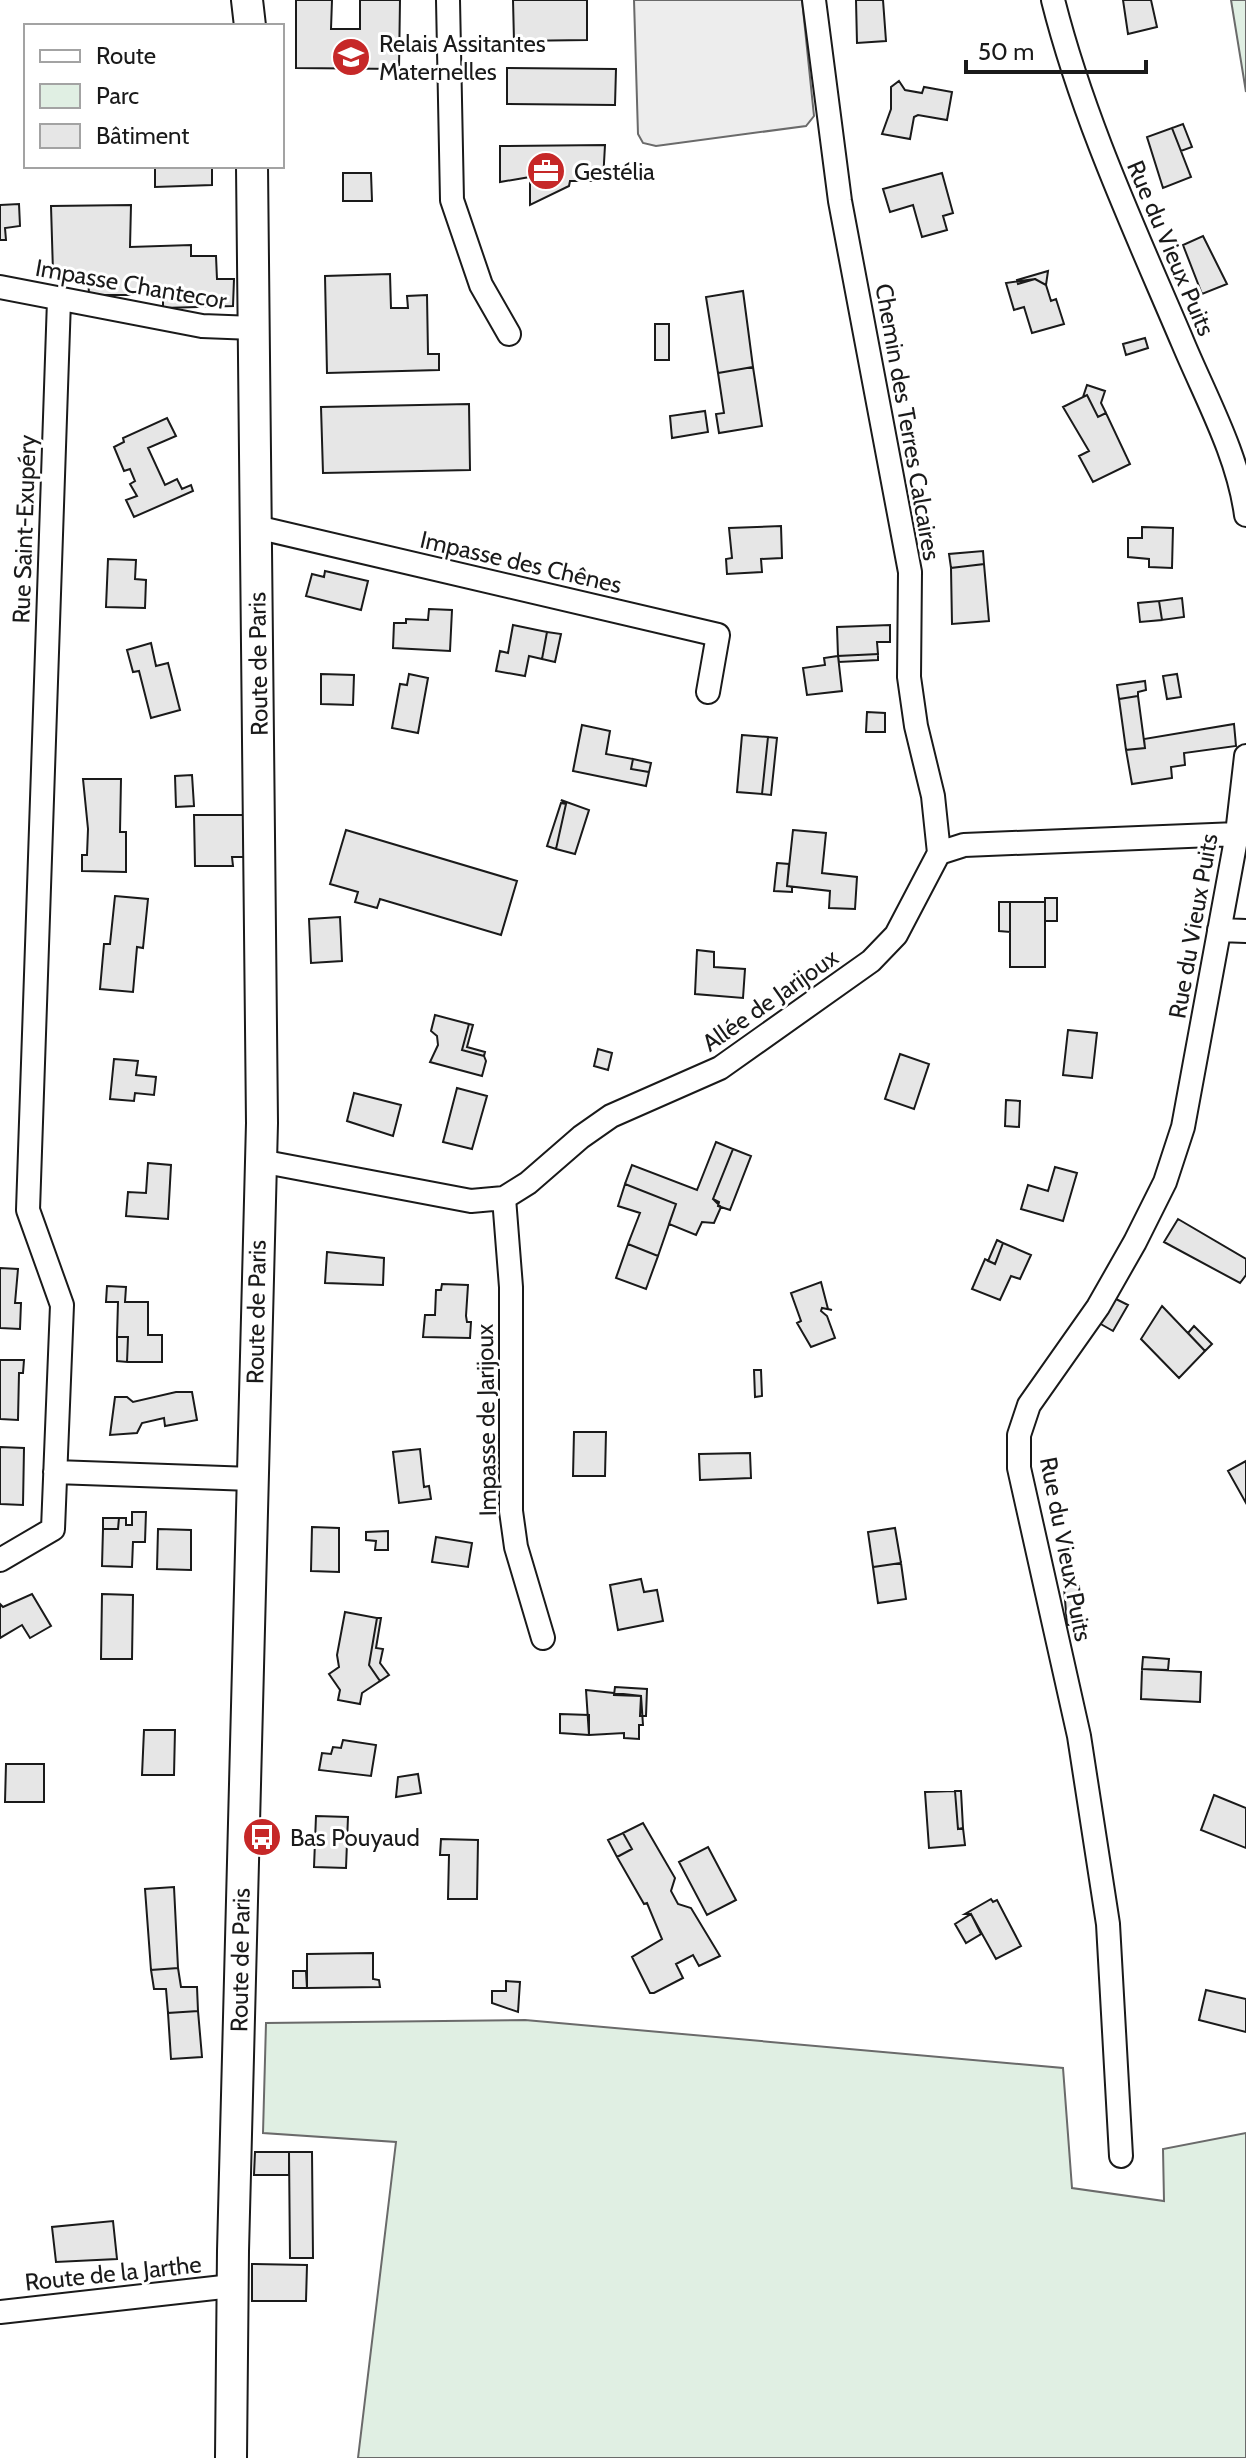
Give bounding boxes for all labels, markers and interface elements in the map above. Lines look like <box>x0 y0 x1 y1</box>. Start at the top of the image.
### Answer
legend <box>24 24 284 168</box>
scale bar <box>966 24 1146 74</box>
place label: Relais Assitantes Maternelles <box>379 29 546 86</box>
school or university icon: Relais Assitantes Maternelles <box>330 36 372 78</box>
text: 50 m <box>978 37 1034 66</box>
text: Route <box>96 41 156 70</box>
text: Parc <box>96 81 139 110</box>
text: Bâtiment <box>96 121 189 150</box>
office icon: Gestélia <box>525 150 567 192</box>
street label: Rue du Vieux Puits <box>1121 156 1221 340</box>
place label: Gestélia <box>574 157 655 186</box>
street label: Impasse Chantecor <box>33 253 229 315</box>
street label: Chemin des Terres Calcaires <box>869 281 947 563</box>
street label: Rue Saint-Exupéry <box>6 434 42 624</box>
street label: Impasse des Chênes <box>417 525 625 599</box>
street label: Route de Paris <box>242 592 274 736</box>
street label: Rue du Vieux Puits <box>1162 831 1224 1021</box>
street label: Allée de Jarijoux <box>697 942 844 1058</box>
street label: Route de Paris <box>240 1240 272 1384</box>
street label: Impasse de Jarijoux <box>470 1323 502 1517</box>
street label: Rue du Vieux Puits <box>1034 1454 1098 1644</box>
bus stop icon: Bas Pouyaud <box>241 1816 283 1858</box>
place label: Bas Pouyaud <box>290 1823 420 1852</box>
street label: Route de Paris <box>224 1888 256 2032</box>
street label: Route de la Jarthe <box>23 2249 203 2297</box>

